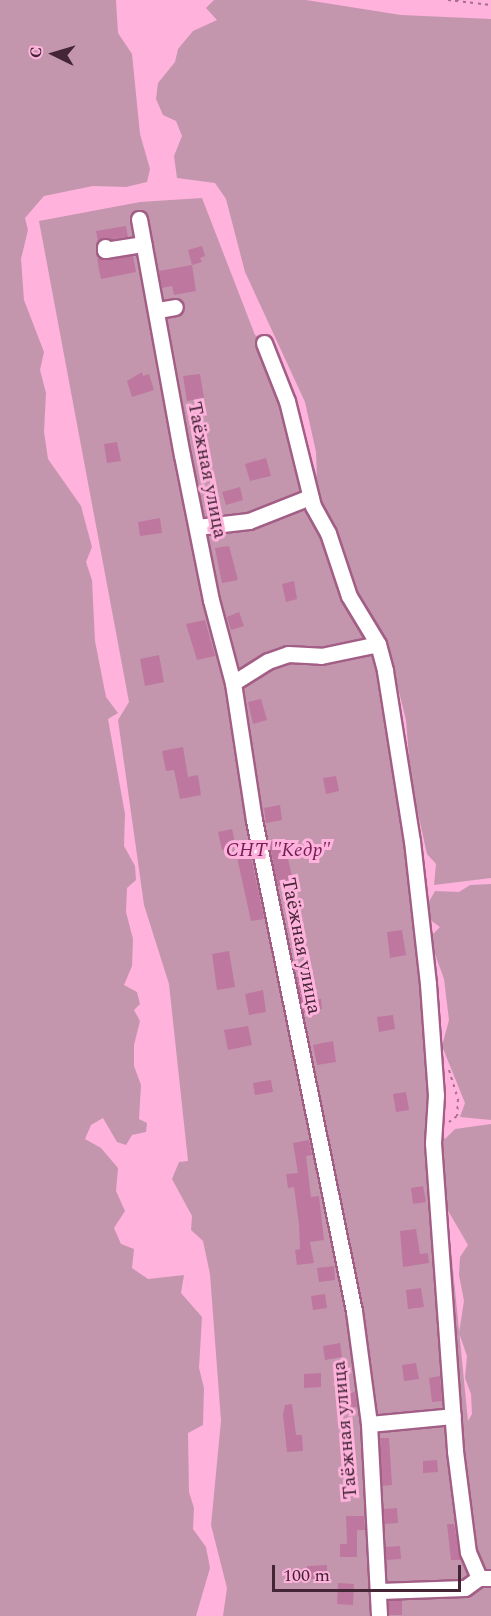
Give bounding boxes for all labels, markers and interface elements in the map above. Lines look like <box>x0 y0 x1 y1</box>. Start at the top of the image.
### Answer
north arrow <box>24 24 84 84</box>
text: С <box>24 46 49 59</box>
street label: Таёжная улица <box>182 400 232 540</box>
park label: СНТ "Кедр" <box>226 838 330 862</box>
street label: Таёжная улица <box>276 876 326 1016</box>
street label: Таёжная улица <box>327 1360 363 1500</box>
scale bar <box>275 1553 464 1591</box>
text: 100 m <box>283 1562 330 1589</box>

